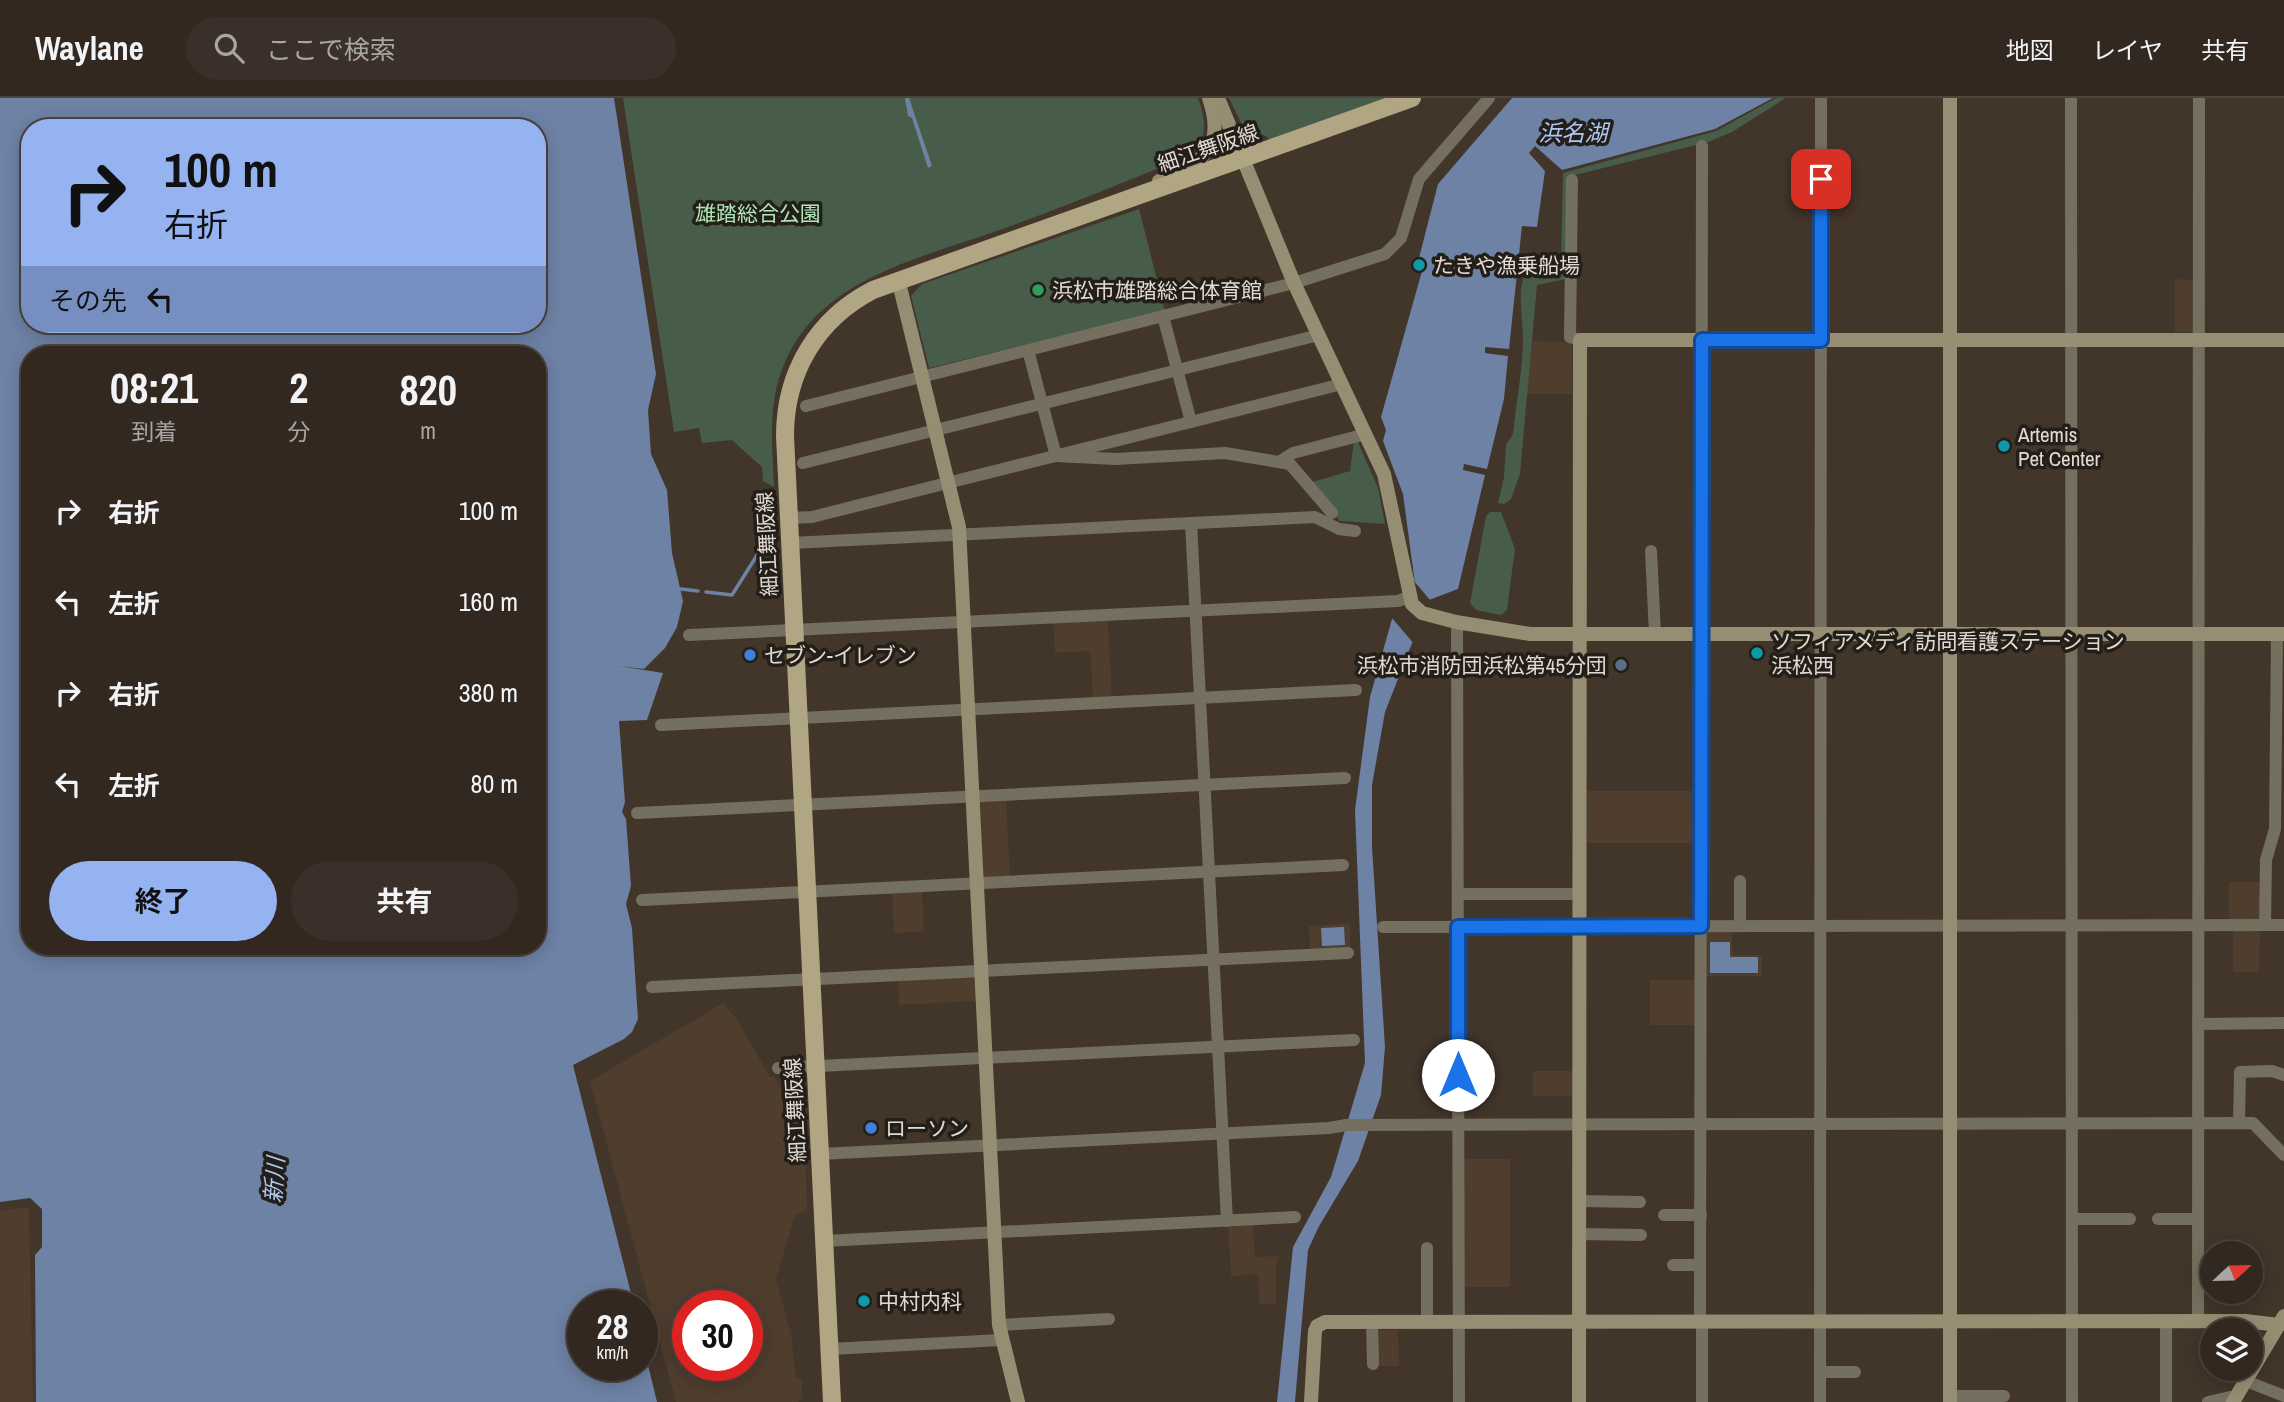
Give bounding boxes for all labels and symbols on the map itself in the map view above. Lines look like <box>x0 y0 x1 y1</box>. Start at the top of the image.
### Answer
street label: 細江舞阪線 <box>1154 117 1262 179</box>
water label: 浜名湖 <box>1539 117 1611 148</box>
pin <box>1791 149 1851 209</box>
park label: 雄踏総合公園 <box>695 199 821 228</box>
place label: たきや漁乗船場 <box>1433 251 1580 280</box>
marker: たきや漁乗船場 <box>1411 257 1427 273</box>
place label: 浜松市雄踏総合体育館 <box>1052 276 1262 305</box>
marker: 浜松市雄踏総合体育館 <box>1030 282 1046 298</box>
place label: Artemis Pet Center <box>2017 420 2101 473</box>
marker: Artemis Pet Center <box>1996 438 2012 454</box>
street label: 細江舞阪線 <box>750 491 784 597</box>
place label: ソフィアメディ訪問看護ステーション 浜松西 <box>1771 627 2125 680</box>
place label: セブン-イレブン <box>764 641 917 670</box>
marker: ソフィアメディ訪問看護ステーション 浜松西 <box>1749 645 1765 661</box>
marker: セブン-イレブン <box>742 647 758 663</box>
place label: 浜松市消防団浜松第45分団 <box>1357 651 1607 680</box>
marker: 浜松市消防団浜松第45分団 <box>1613 657 1629 673</box>
position arrow <box>1421 1038 1495 1112</box>
street label: 細江舞阪線 <box>778 1057 812 1163</box>
place label: ローソン <box>885 1114 969 1143</box>
marker: ローソン <box>863 1120 879 1136</box>
water label: 新川 <box>257 1153 291 1204</box>
north arrow <box>2200 1241 2263 1304</box>
place label: 中村内科 <box>878 1287 962 1316</box>
speed limit sign: 30 <box>672 1290 763 1381</box>
marker: 中村内科 <box>856 1293 872 1309</box>

